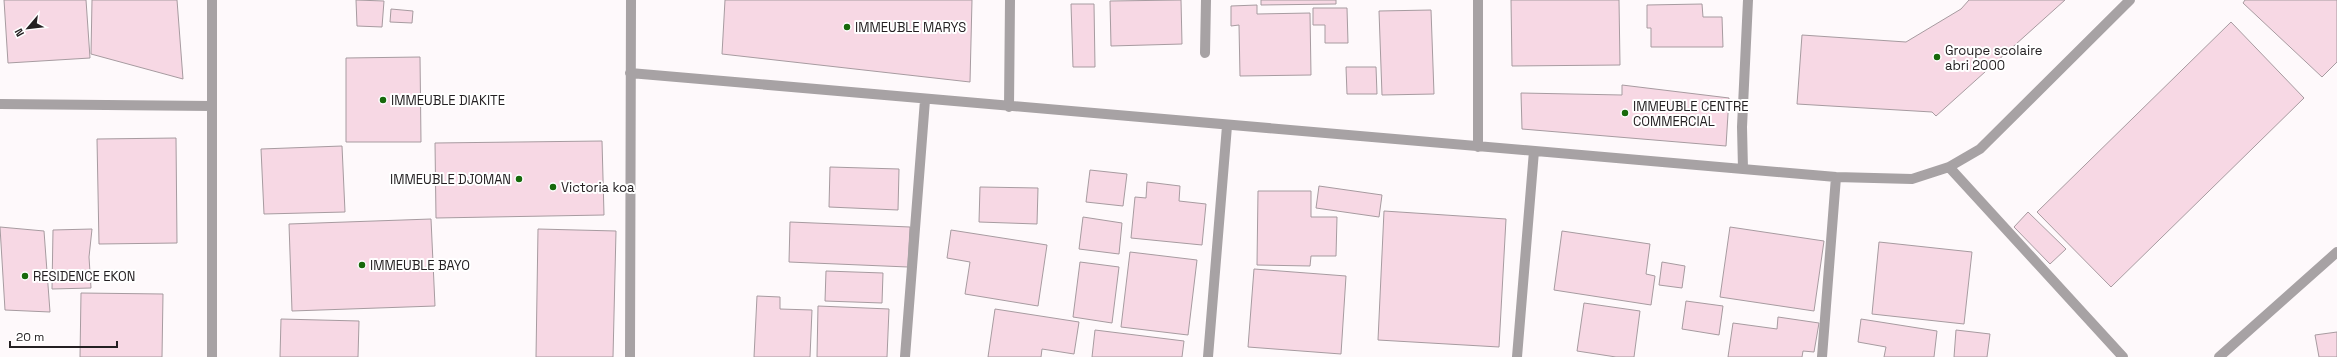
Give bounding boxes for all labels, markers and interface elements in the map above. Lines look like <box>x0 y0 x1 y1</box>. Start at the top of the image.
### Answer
north arrow <box>8 8 48 48</box>
place label: IMMEUBLE MARYS <box>855 19 966 36</box>
marker: IMMEUBLE MARYS <box>842 22 852 32</box>
text: N <box>11 26 27 39</box>
place label: Groupe scolaire abri 2000 <box>1945 42 2043 74</box>
marker: Groupe scolaire abri 2000 <box>1932 52 1942 62</box>
place label: IMMEUBLE DIAKITE <box>391 92 505 109</box>
marker: IMMEUBLE DIAKITE <box>378 95 388 105</box>
place label: IMMEUBLE CENTRE COMMERCIAL <box>1633 98 1748 130</box>
marker: IMMEUBLE CENTRE COMMERCIAL <box>1620 108 1630 118</box>
place label: IMMEUBLE DJOMAN <box>390 171 511 188</box>
marker: IMMEUBLE DJOMAN <box>514 174 524 184</box>
place label: Victoria koa <box>561 179 635 196</box>
marker: Victoria koa <box>548 182 558 192</box>
place label: IMMEUBLE BAYO <box>370 257 470 274</box>
marker: IMMEUBLE BAYO <box>357 260 367 270</box>
place label: RESIDENCE EKON <box>33 268 135 285</box>
marker: RESIDENCE EKON <box>20 271 30 281</box>
scale bar <box>10 323 117 349</box>
text: 20 m <box>16 329 44 345</box>

